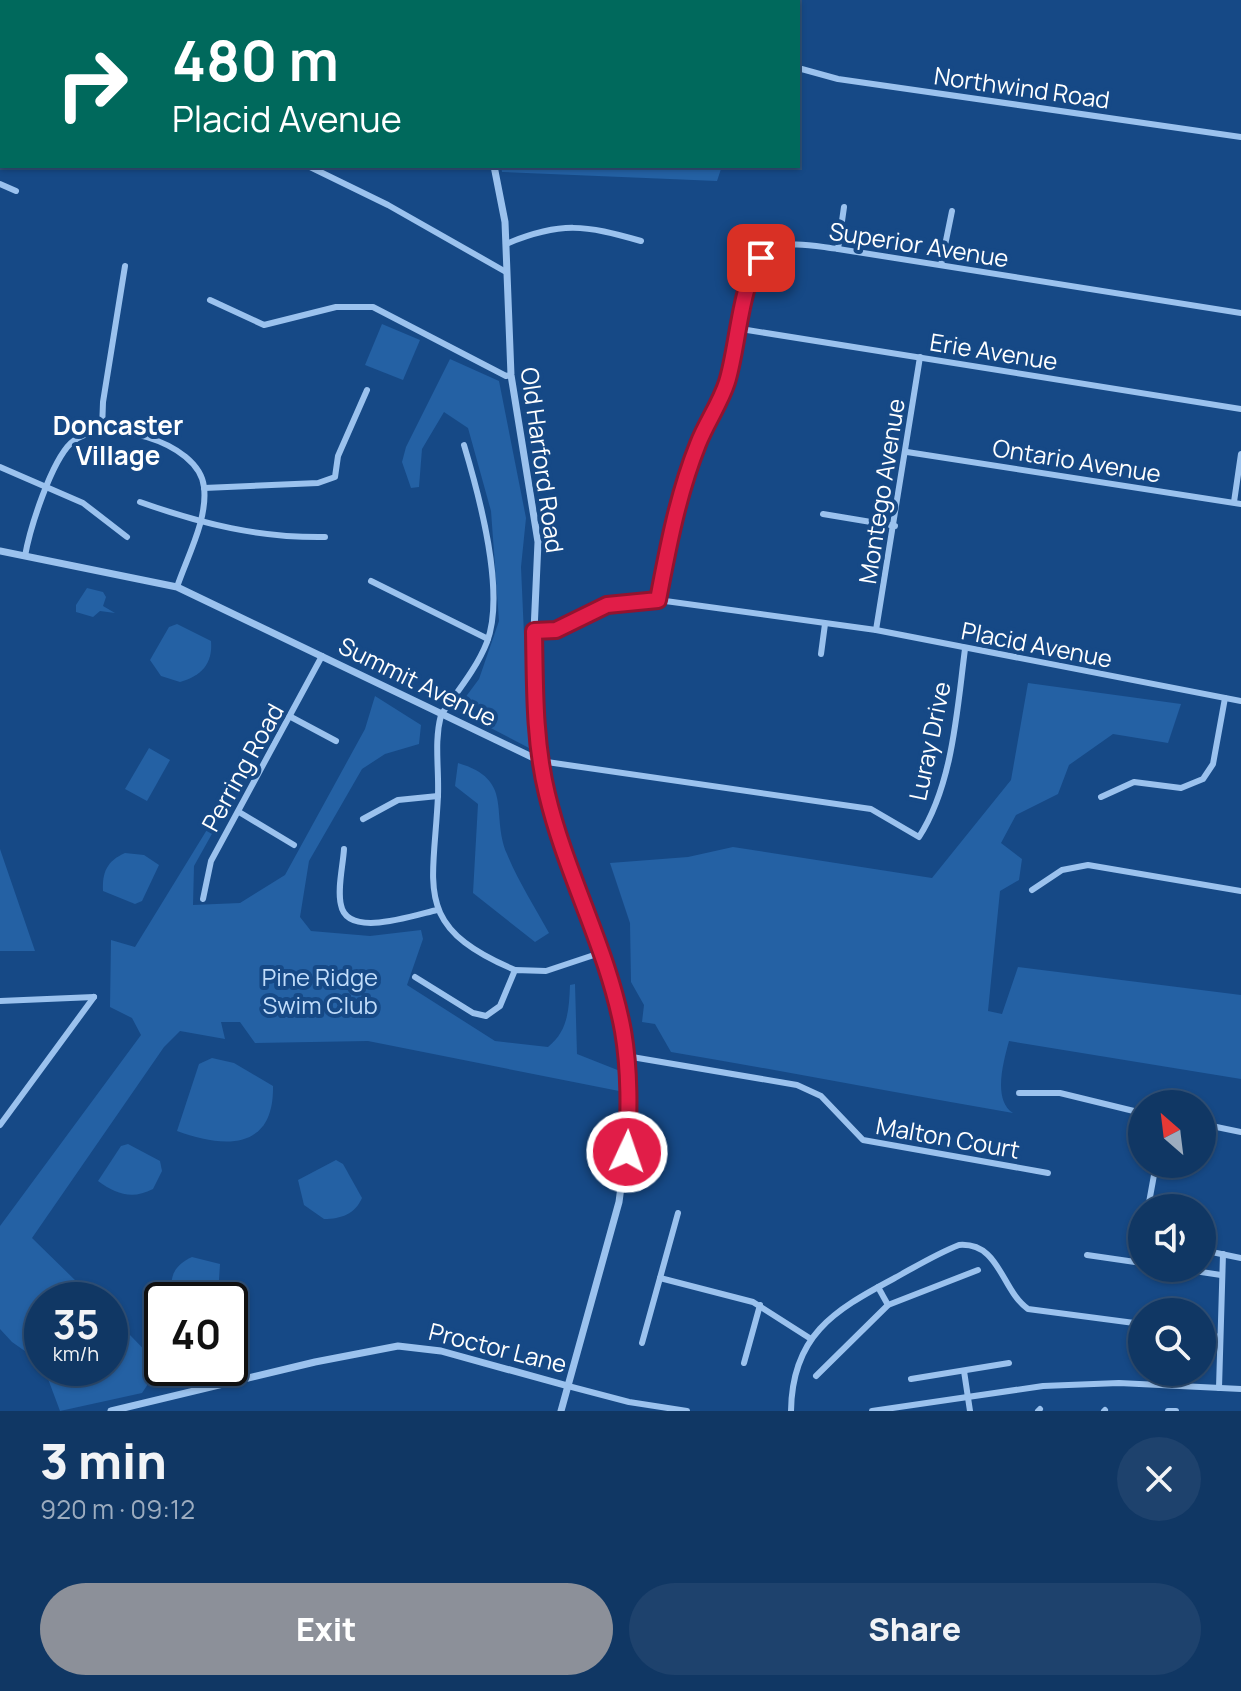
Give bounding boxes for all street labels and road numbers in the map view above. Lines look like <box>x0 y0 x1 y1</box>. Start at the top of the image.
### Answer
street label: Northwind Road <box>932 58 1112 116</box>
street label: Superior Avenue <box>827 214 1011 274</box>
street label: Erie Avenue <box>928 325 1060 377</box>
street label: Old Harford Road <box>514 365 572 555</box>
street label: Montego Avenue <box>850 396 912 586</box>
street label: Ontario Avenue <box>990 430 1164 490</box>
street label: Placid Avenue <box>959 613 1115 675</box>
street label: Summit Avenue <box>333 628 503 734</box>
street label: Luray Drive <box>900 678 958 804</box>
street label: Perring Road <box>193 697 291 837</box>
street label: Malton Court <box>874 1108 1022 1166</box>
street label: Proctor Lane <box>426 1314 570 1380</box>

